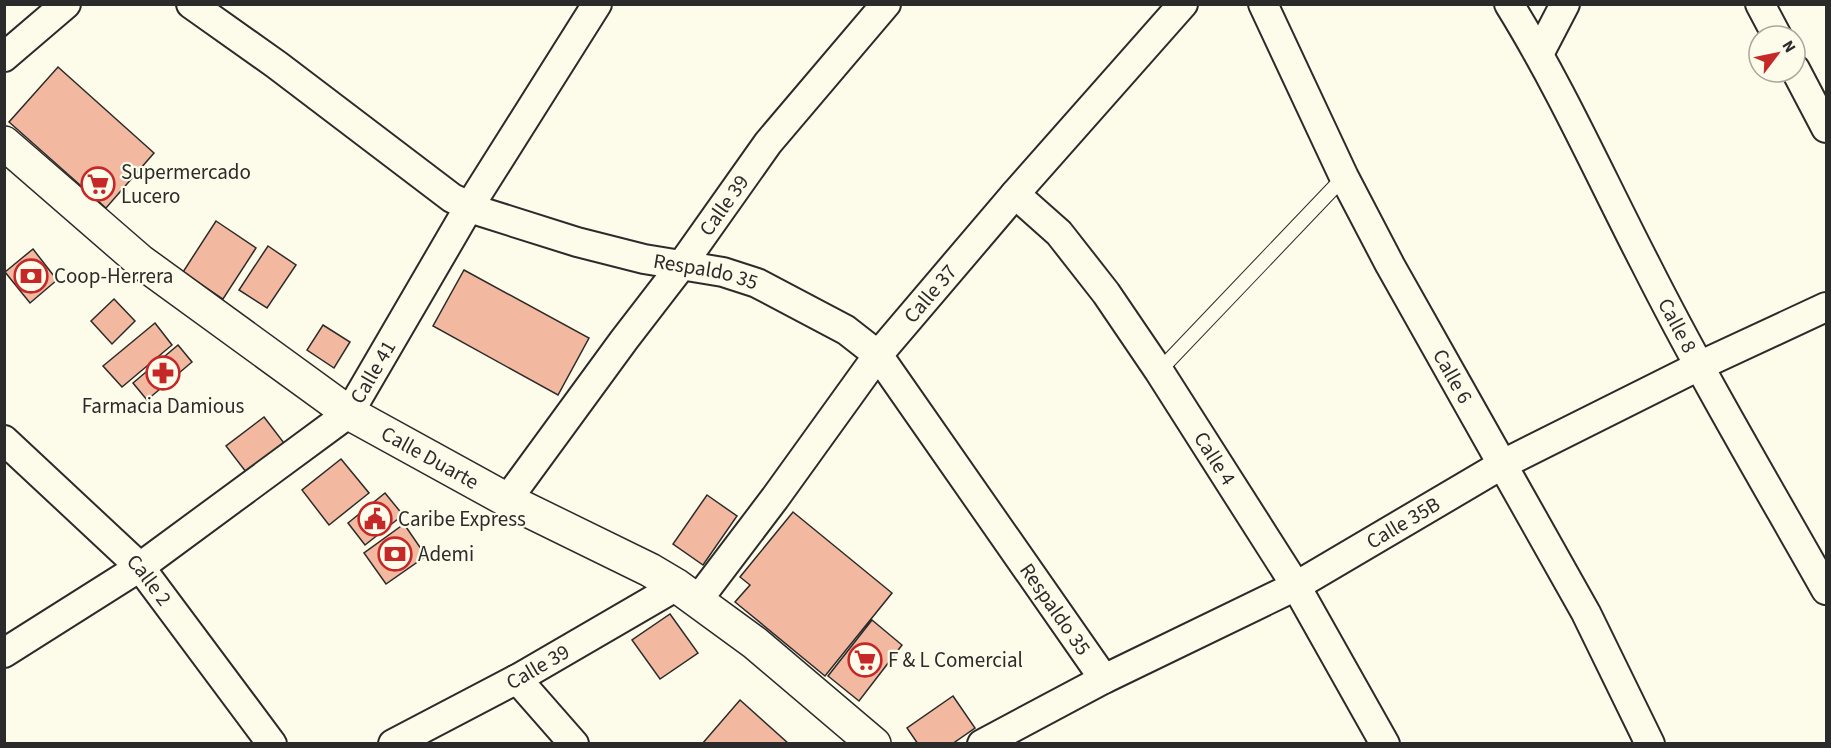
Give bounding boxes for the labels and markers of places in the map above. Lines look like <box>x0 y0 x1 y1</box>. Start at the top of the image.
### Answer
place label: Supermercado Lucero <box>121 157 251 211</box>
supermarket icon: Supermercado Lucero <box>80 166 116 202</box>
bank icon: Coop-Herrera <box>13 258 49 294</box>
place label: Coop-Herrera <box>54 261 173 291</box>
pharmacy icon: Farmacia Damious <box>145 355 181 391</box>
place label: Farmacia Damious <box>82 391 245 421</box>
public building icon: Caribe Express <box>357 501 393 537</box>
place label: Caribe Express <box>398 504 526 534</box>
bank icon: Ademi <box>377 536 413 572</box>
place label: Ademi <box>418 539 474 569</box>
supermarket icon: F & L Comercial <box>847 642 883 678</box>
place label: F & L Comercial <box>888 645 1023 675</box>

